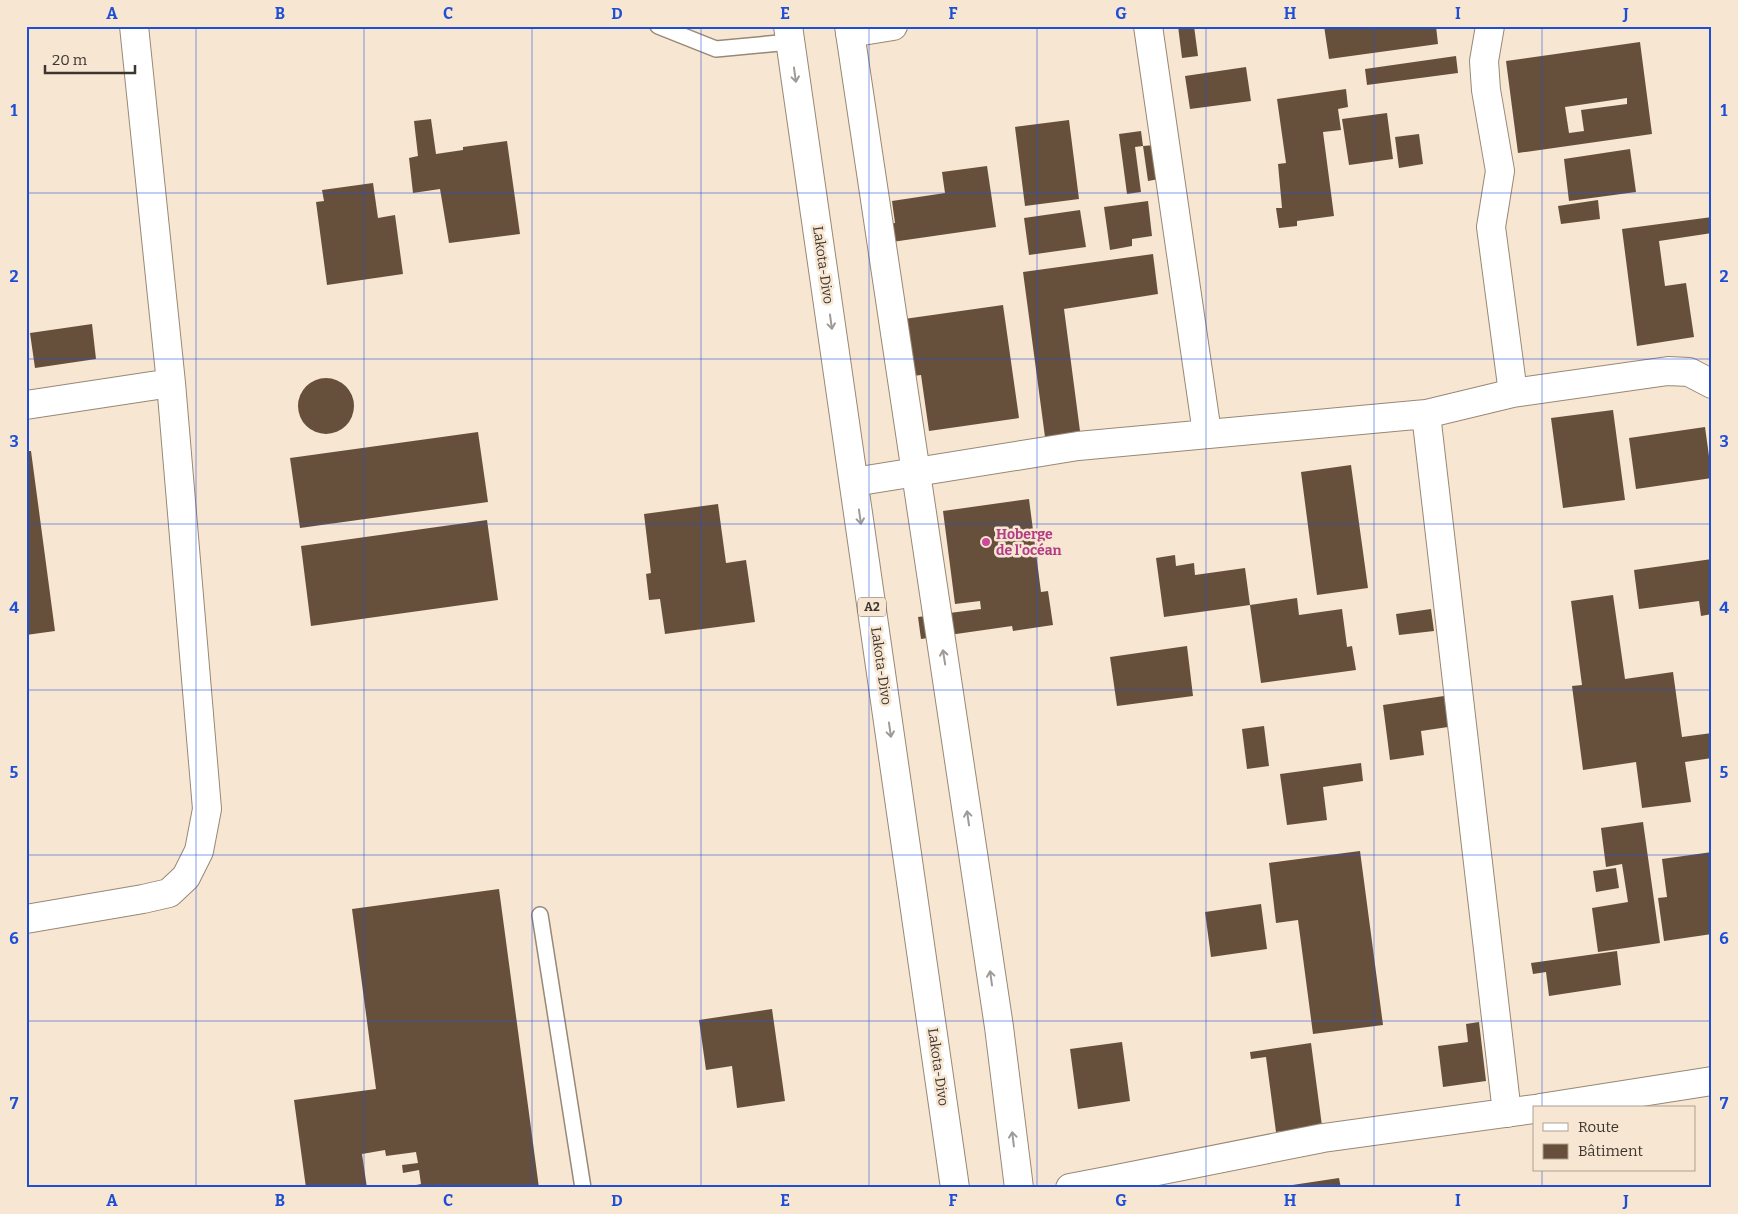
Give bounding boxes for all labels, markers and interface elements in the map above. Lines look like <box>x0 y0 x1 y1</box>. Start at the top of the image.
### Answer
text: A <box>106 4 118 23</box>
text: B <box>275 4 285 23</box>
text: C <box>443 4 453 23</box>
text: D <box>611 4 623 23</box>
text: E <box>780 4 790 23</box>
text: F <box>949 4 958 23</box>
text: G <box>1115 4 1127 23</box>
text: H <box>1284 4 1297 23</box>
text: I <box>1455 4 1461 23</box>
text: J <box>1622 4 1629 23</box>
scale bar <box>45 42 135 74</box>
text: 20 m <box>52 51 88 69</box>
one-way arrow <box>790 66 800 82</box>
text: 1 <box>11 101 18 120</box>
text: 1 <box>1721 101 1728 120</box>
street label: Lakota-Divo <box>809 225 837 305</box>
text: 2 <box>9 267 19 286</box>
text: 2 <box>1719 267 1729 286</box>
one-way arrow <box>826 314 836 330</box>
text: 3 <box>9 432 19 451</box>
text: 3 <box>1719 432 1729 451</box>
one-way arrow <box>855 509 865 525</box>
place label: Hoberge de l'océan <box>996 526 1062 559</box>
marker: Hoberge de l'océan <box>980 536 992 548</box>
text: 4 <box>9 598 19 617</box>
road number: A2 <box>858 598 886 616</box>
text: 4 <box>1719 598 1729 617</box>
street label: Lakota-Divo <box>867 626 895 706</box>
one-way arrow <box>939 649 949 665</box>
one-way arrow <box>885 722 895 738</box>
text: 5 <box>10 763 19 782</box>
text: 5 <box>1720 763 1729 782</box>
one-way arrow <box>963 810 973 826</box>
text: 6 <box>9 929 19 948</box>
text: 6 <box>1719 929 1729 948</box>
one-way arrow <box>986 971 996 987</box>
street label: Lakota-Divo <box>924 1027 952 1107</box>
text: 7 <box>10 1094 19 1113</box>
text: 7 <box>1720 1094 1729 1113</box>
legend <box>1533 1106 1696 1172</box>
text: Route <box>1578 1118 1619 1136</box>
one-way arrow <box>1008 1132 1018 1148</box>
text: Bâtiment <box>1578 1142 1643 1160</box>
text: A <box>106 1191 118 1210</box>
text: B <box>275 1191 285 1210</box>
text: C <box>443 1191 453 1210</box>
text: D <box>611 1191 623 1210</box>
text: E <box>780 1191 790 1210</box>
text: F <box>949 1191 958 1210</box>
text: G <box>1115 1191 1127 1210</box>
text: H <box>1284 1191 1297 1210</box>
text: I <box>1455 1191 1461 1210</box>
text: J <box>1622 1191 1629 1210</box>

